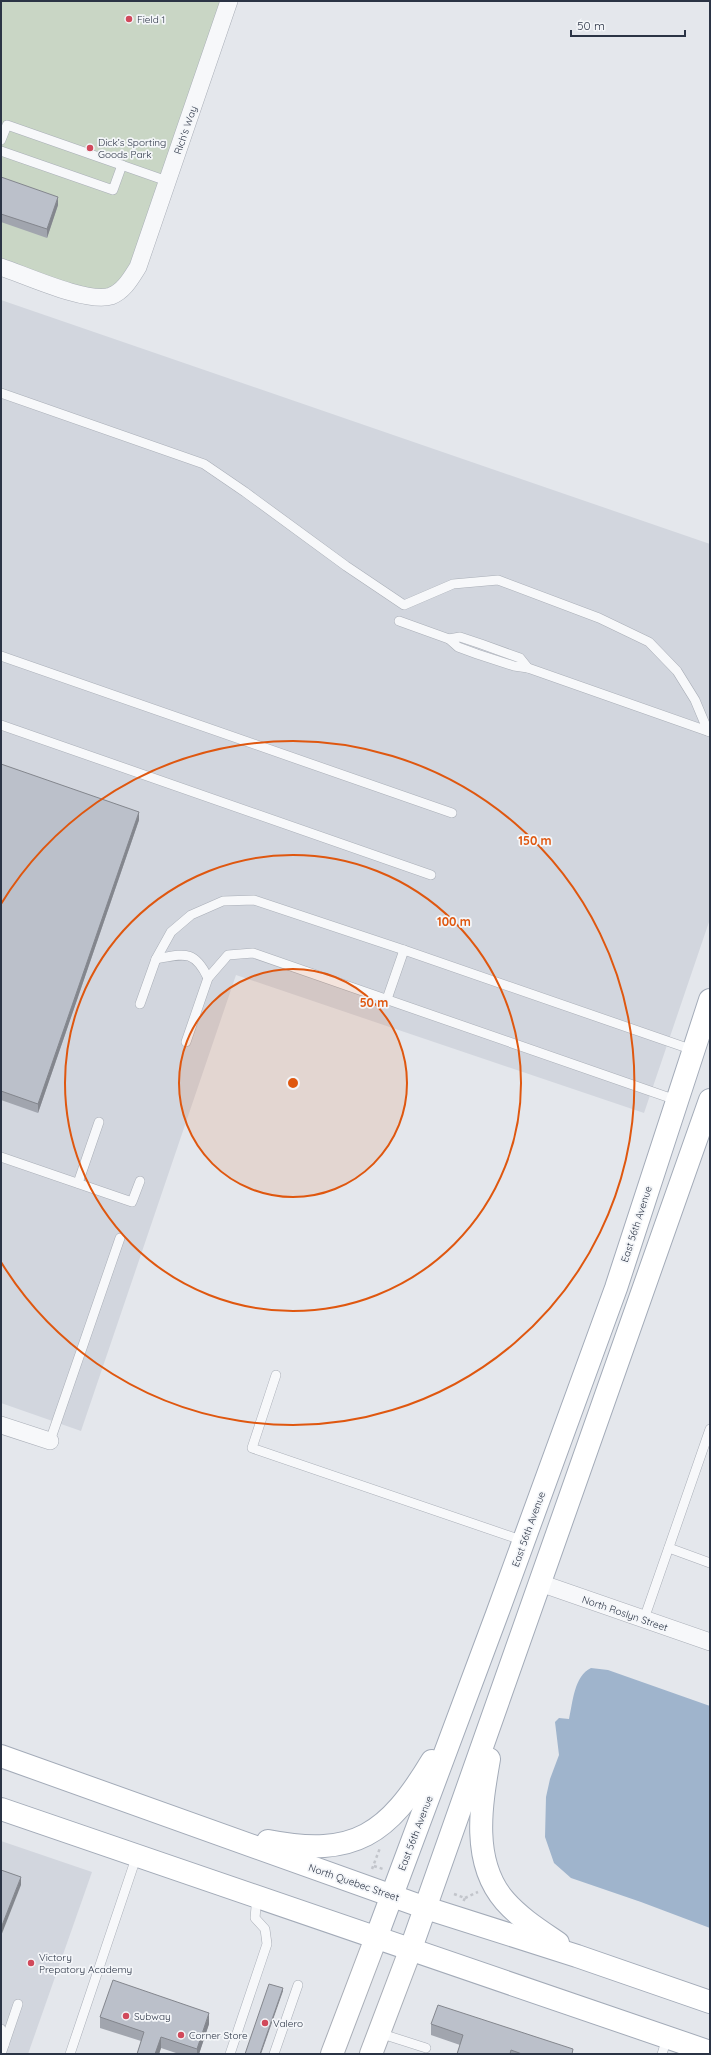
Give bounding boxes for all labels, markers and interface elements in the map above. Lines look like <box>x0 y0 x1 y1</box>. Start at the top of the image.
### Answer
scale bar <box>571 12 685 38</box>
place label: Field 1 <box>137 13 165 26</box>
marker: Field 1 <box>124 14 134 24</box>
text: 50 m <box>577 18 605 33</box>
street label: Rich's Way <box>171 104 200 156</box>
place label: Dick’s Sporting Goods Park <box>98 136 166 161</box>
marker: Dick’s Sporting Goods Park <box>85 143 95 153</box>
text: 150 m <box>518 833 552 848</box>
text: 100 m <box>437 914 471 929</box>
text: 50 m <box>360 995 388 1010</box>
centre of rings <box>286 1076 300 1090</box>
street label: East 56th Avenue <box>618 1184 655 1264</box>
street label: East 56th Avenue <box>509 1489 548 1569</box>
street label: North Roslyn Street <box>580 1593 670 1634</box>
street label: East 56th Avenue <box>395 1793 436 1873</box>
street label: North Quebec Street <box>307 1861 401 1904</box>
place label: Victory Prepatory Academy <box>39 1951 132 1976</box>
marker: Victory Prepatory Academy <box>26 1958 36 1968</box>
place label: Subway <box>134 2010 171 2023</box>
marker: Subway <box>121 2011 131 2021</box>
place label: Valero <box>273 2017 303 2030</box>
marker: Valero <box>260 2018 270 2028</box>
place label: Corner Store <box>189 2029 248 2042</box>
marker: Corner Store <box>176 2030 186 2040</box>

